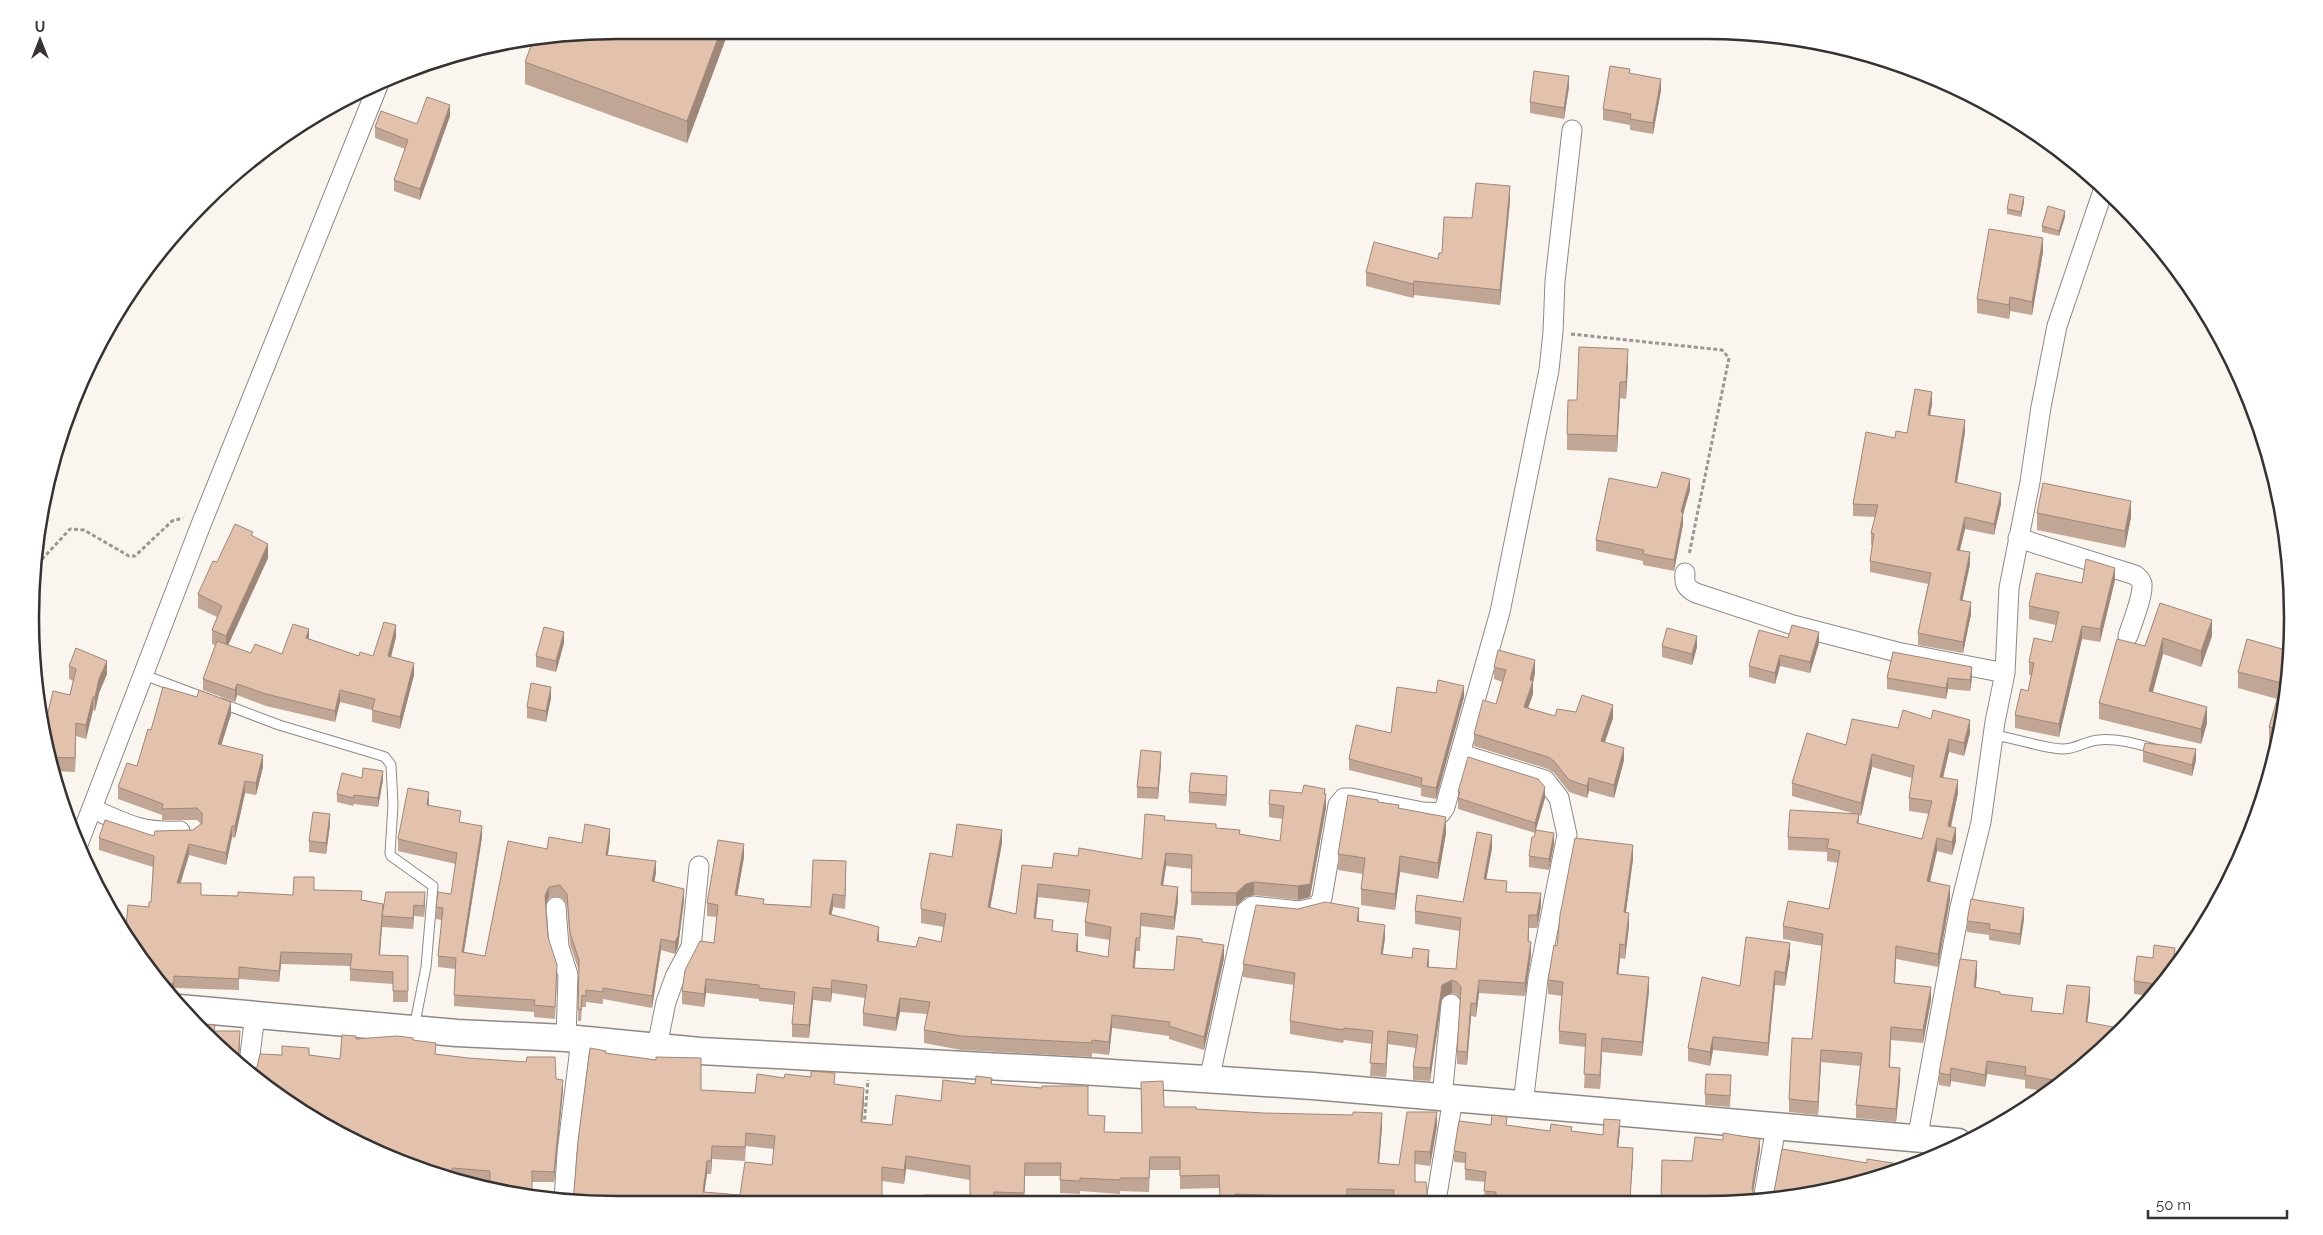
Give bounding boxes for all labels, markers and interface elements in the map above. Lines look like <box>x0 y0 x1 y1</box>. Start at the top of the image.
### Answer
north arrow <box>15 15 65 65</box>
text: U <box>35 19 45 35</box>
scale bar <box>2148 1188 2287 1220</box>
text: 50 m <box>2156 1196 2191 1214</box>

